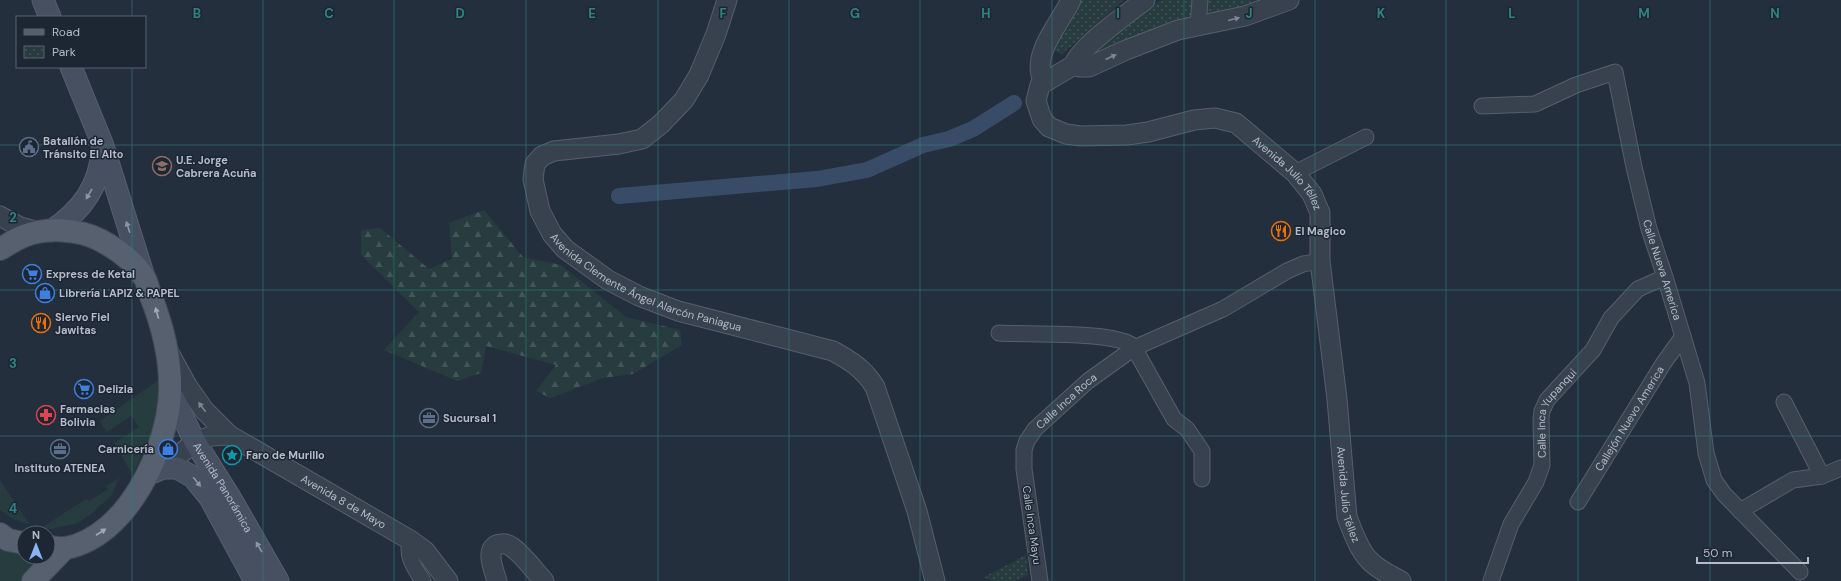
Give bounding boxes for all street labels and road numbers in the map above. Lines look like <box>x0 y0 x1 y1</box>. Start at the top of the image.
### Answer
street label: Avenida Julio Téllez <box>1250 133 1325 212</box>
street label: Calle Nueva America <box>1640 218 1685 322</box>
street label: Avenida Clemente Ángel Alarcón Paniagua <box>547 230 743 334</box>
street label: Callejón Nuevo America <box>1592 363 1667 474</box>
street label: Calle Inca Yupanqui <box>1534 366 1579 458</box>
street label: Calle Inca Roca <box>1033 370 1099 432</box>
street label: Avenida Panorámica <box>190 440 256 535</box>
street label: Avenida Julio Téllez <box>1334 446 1363 545</box>
street label: Avenida 8 de Mayo <box>298 471 389 532</box>
street label: Calle Inca Mayu <box>1020 485 1044 565</box>

